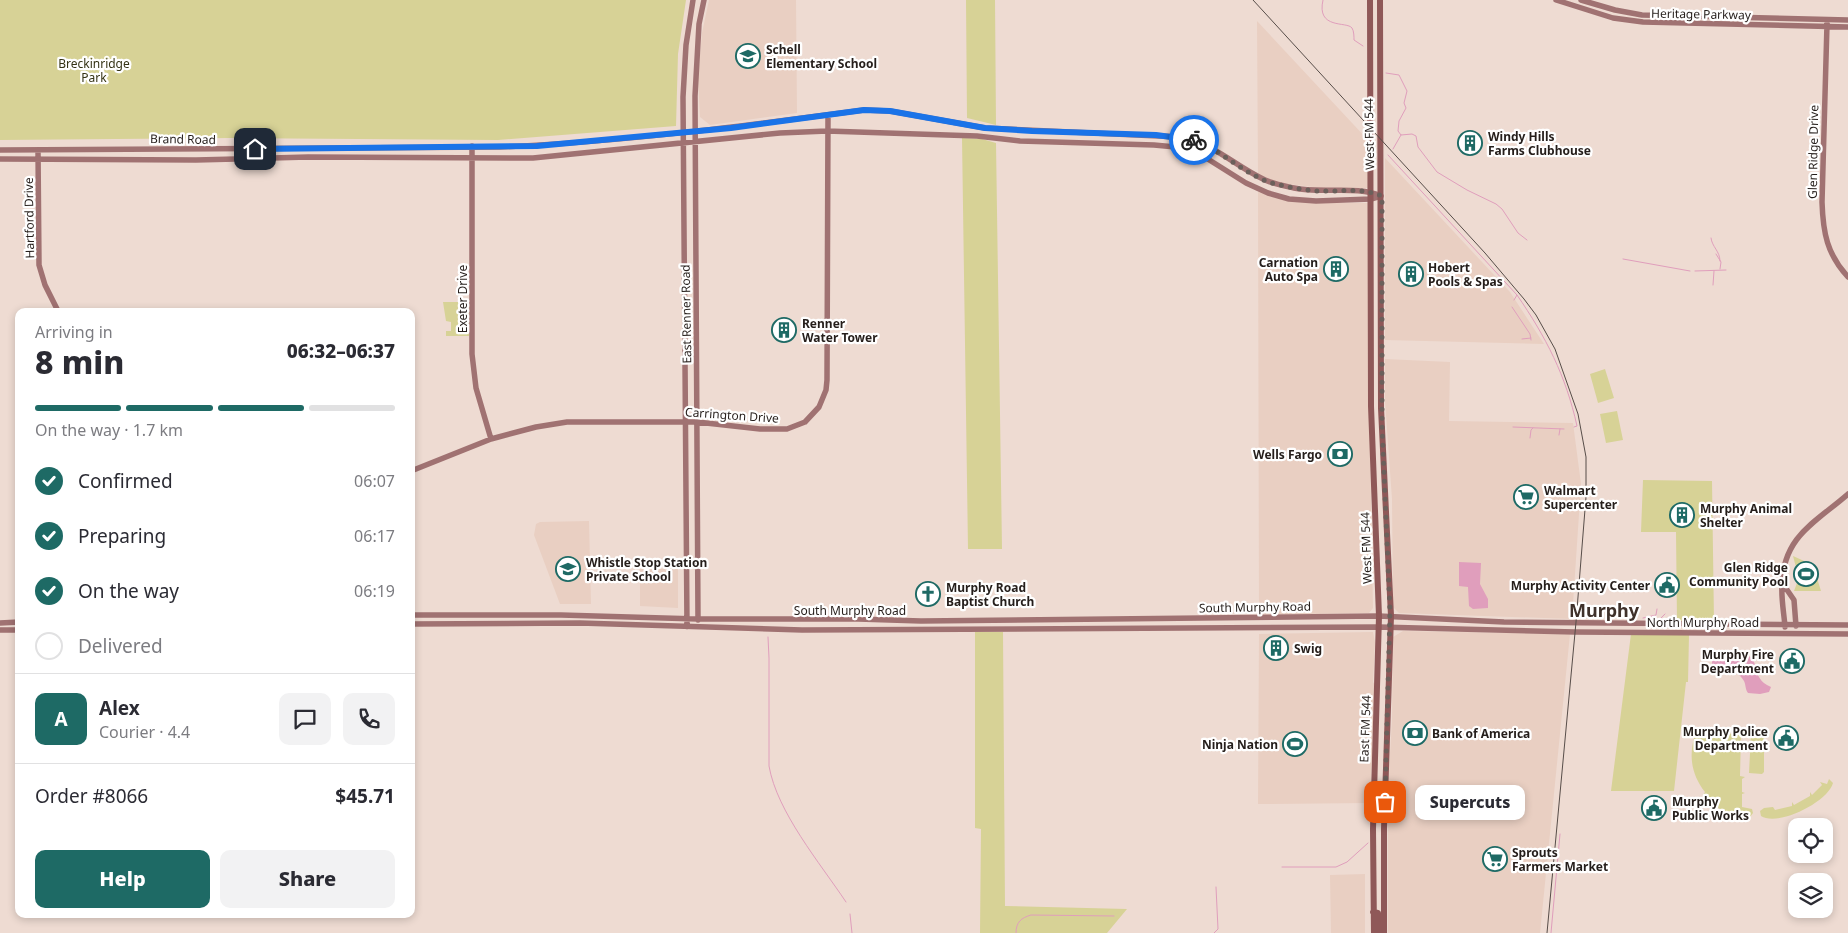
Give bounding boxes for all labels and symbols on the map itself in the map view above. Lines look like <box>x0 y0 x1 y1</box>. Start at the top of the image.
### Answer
street label: Heritage Parkway <box>1651 5 1752 23</box>
place label: Schell Elementary School <box>766 41 877 72</box>
school or university icon: Schell Elementary School <box>735 43 761 69</box>
park label: Breckinridge Park <box>58 55 130 86</box>
street label: West FM 544 <box>1360 98 1378 170</box>
street label: Glen Ridge Drive <box>1804 105 1822 199</box>
courier <box>1169 115 1219 165</box>
pin <box>234 128 276 170</box>
place label: Windy Hills Farms Clubhouse <box>1488 128 1591 159</box>
street label: Brand Road <box>150 130 216 148</box>
building icon: Windy Hills Farms Clubhouse <box>1457 130 1483 156</box>
street label: Hartford Drive <box>20 177 38 259</box>
place label: Carnation Auto Spa <box>1259 254 1318 285</box>
building icon: Carnation Auto Spa <box>1323 256 1349 282</box>
place label: Hobert Pools & Spas <box>1428 259 1503 290</box>
building icon: Hobert Pools & Spas <box>1398 261 1424 287</box>
street label: East Renner Road <box>677 264 695 364</box>
street label: Exeter Drive <box>454 265 471 333</box>
place label: Renner Water Tower <box>802 315 878 346</box>
building icon: Renner Water Tower <box>771 317 797 343</box>
street label: Carrington Drive <box>685 403 780 427</box>
bank icon: Wells Fargo <box>1327 441 1353 467</box>
place label: Wells Fargo <box>1253 446 1322 463</box>
place label: Walmart Supercenter <box>1544 482 1618 513</box>
supermarket icon: Walmart Supercenter <box>1513 484 1539 510</box>
place label: Murphy Animal Shelter <box>1700 500 1792 531</box>
building icon: Murphy Animal Shelter <box>1669 502 1695 528</box>
street label: West FM 544 <box>1356 512 1376 584</box>
place label: Whistle Stop Station Private School <box>586 554 707 585</box>
school or university icon: Whistle Stop Station Private School <box>555 556 581 582</box>
place label: Glen Ridge Community Pool <box>1689 559 1788 590</box>
sports icon: Glen Ridge Community Pool <box>1793 561 1819 587</box>
public building icon: Murphy Activity Center <box>1654 572 1680 598</box>
place label: Murphy Activity Center <box>1511 577 1651 594</box>
place label: Murphy Road Baptist Church <box>946 579 1034 610</box>
church icon: Murphy Road Baptist Church <box>915 581 941 607</box>
street label: South Murphy Road <box>1199 598 1311 616</box>
district label: Murphy <box>1569 598 1640 622</box>
street label: South Murphy Road <box>794 602 906 619</box>
street label: North Murphy Road <box>1647 614 1759 631</box>
building icon: Swig <box>1263 635 1289 661</box>
place label: Swig <box>1294 640 1322 657</box>
place label: Murphy Fire Department <box>1701 646 1774 677</box>
public building icon: Murphy Fire Department <box>1779 648 1805 674</box>
street label: East FM 544 <box>1355 695 1375 763</box>
bank icon: Bank of America <box>1402 720 1428 746</box>
place label: Murphy Police Department <box>1683 723 1768 754</box>
place label: Bank of America <box>1432 725 1530 742</box>
public building icon: Murphy Police Department <box>1773 725 1799 751</box>
sports icon: Ninja Nation <box>1282 731 1308 757</box>
place label: Ninja Nation <box>1202 736 1278 753</box>
pin <box>1364 781 1406 823</box>
callout: Supercuts <box>1415 784 1525 820</box>
place label: Murphy Public Works <box>1672 793 1749 824</box>
public building icon: Murphy Public Works <box>1641 795 1667 821</box>
place label: Sprouts Farmers Market <box>1512 844 1608 875</box>
supermarket icon: Sprouts Farmers Market <box>1482 846 1508 872</box>

